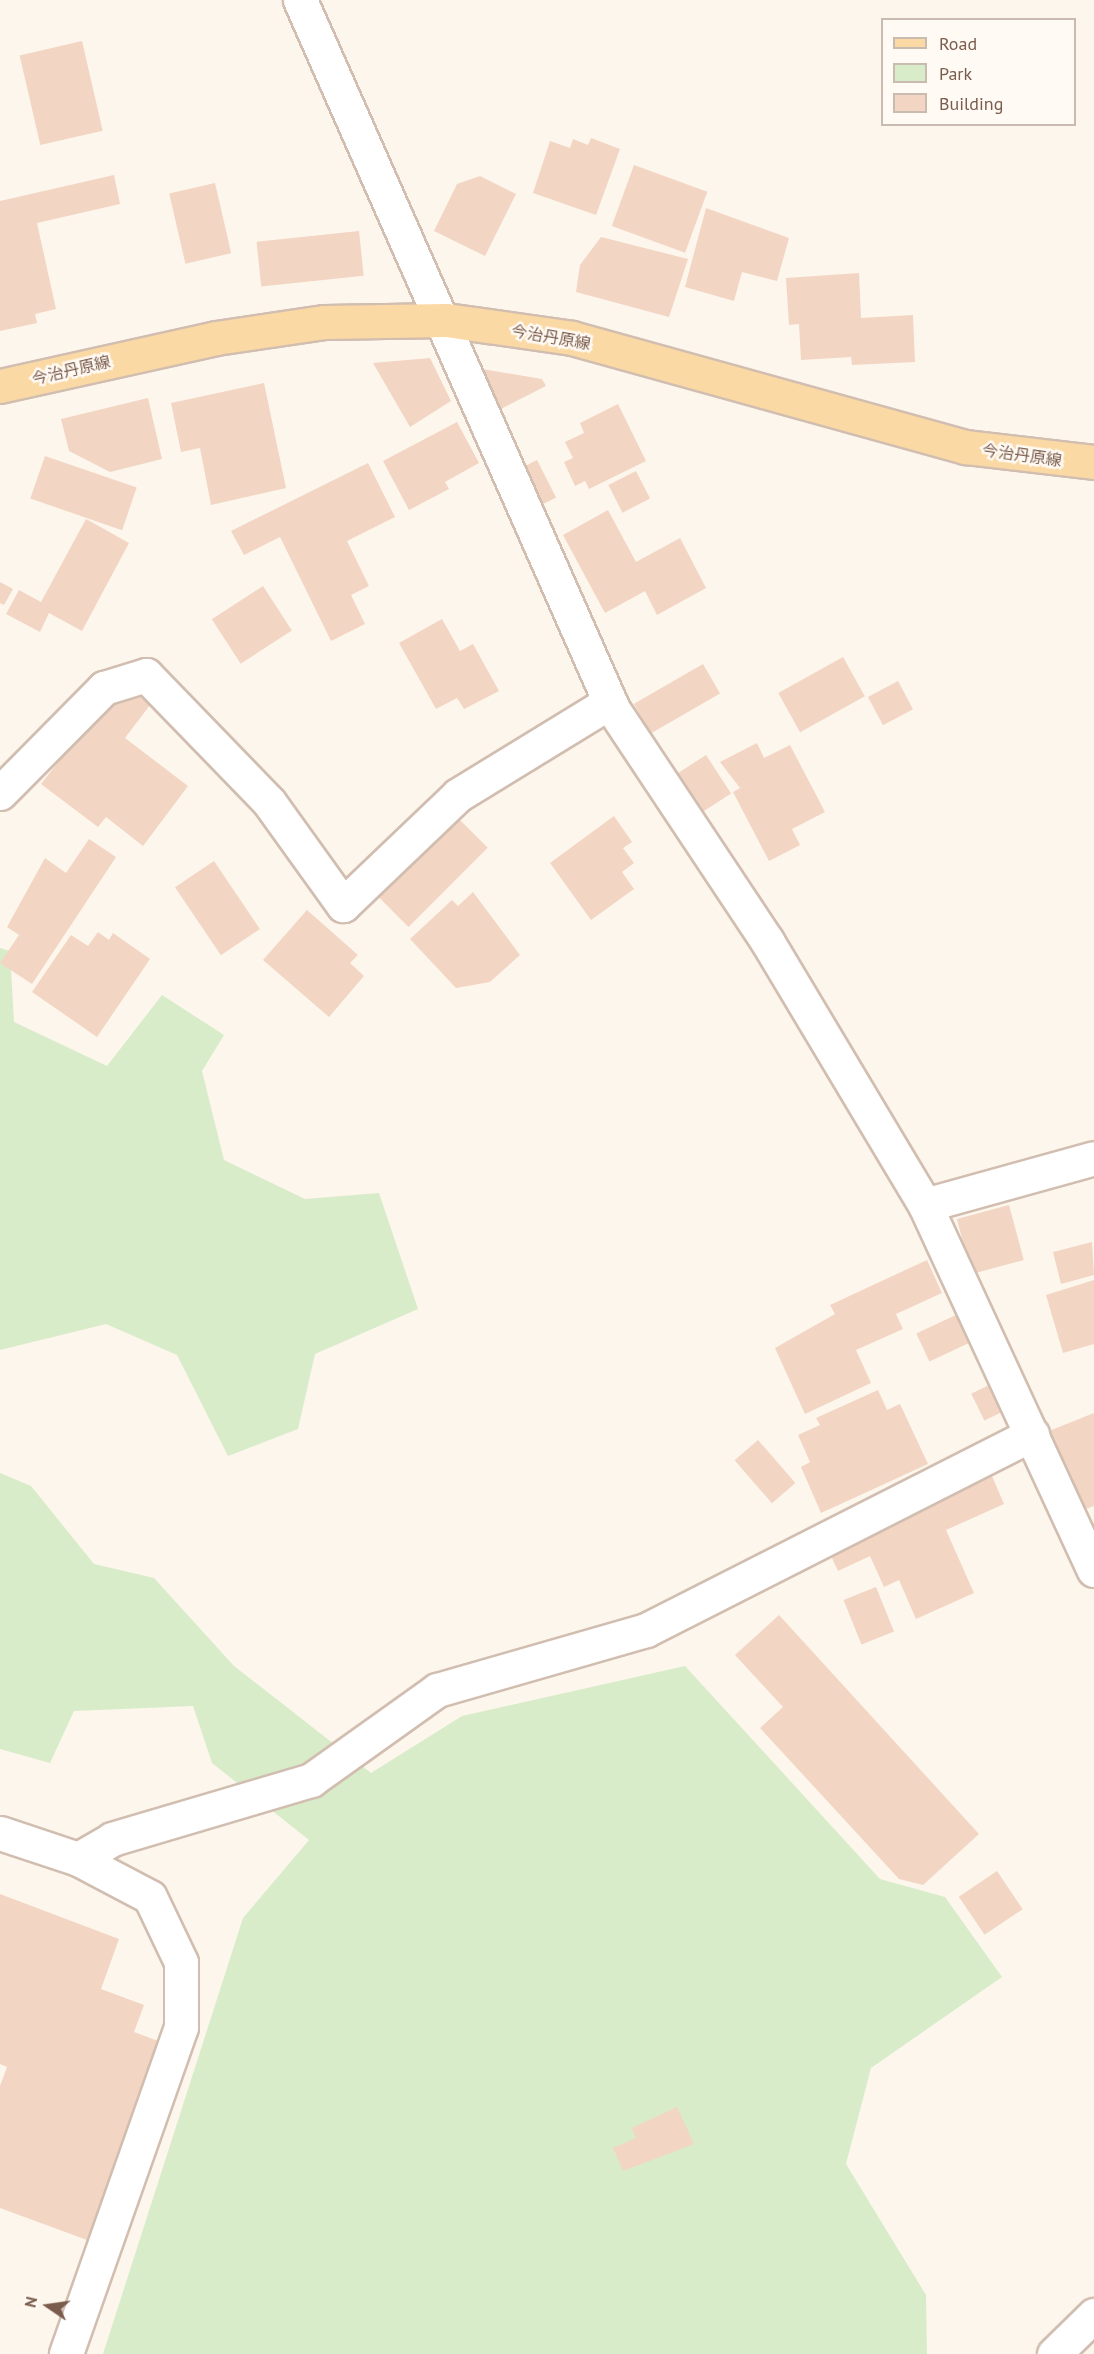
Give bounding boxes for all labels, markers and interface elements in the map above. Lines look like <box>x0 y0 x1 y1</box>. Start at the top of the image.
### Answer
legend <box>881 18 1076 126</box>
text: Road <box>939 32 977 55</box>
text: Park <box>939 62 972 85</box>
text: Building <box>939 92 1003 115</box>
street label: 今治丹原線 <box>510 321 592 353</box>
street label: 今治丹原線 <box>30 352 112 388</box>
street label: 今治丹原線 <box>981 440 1063 470</box>
north arrow <box>18 2276 78 2336</box>
text: N <box>20 2295 41 2309</box>

